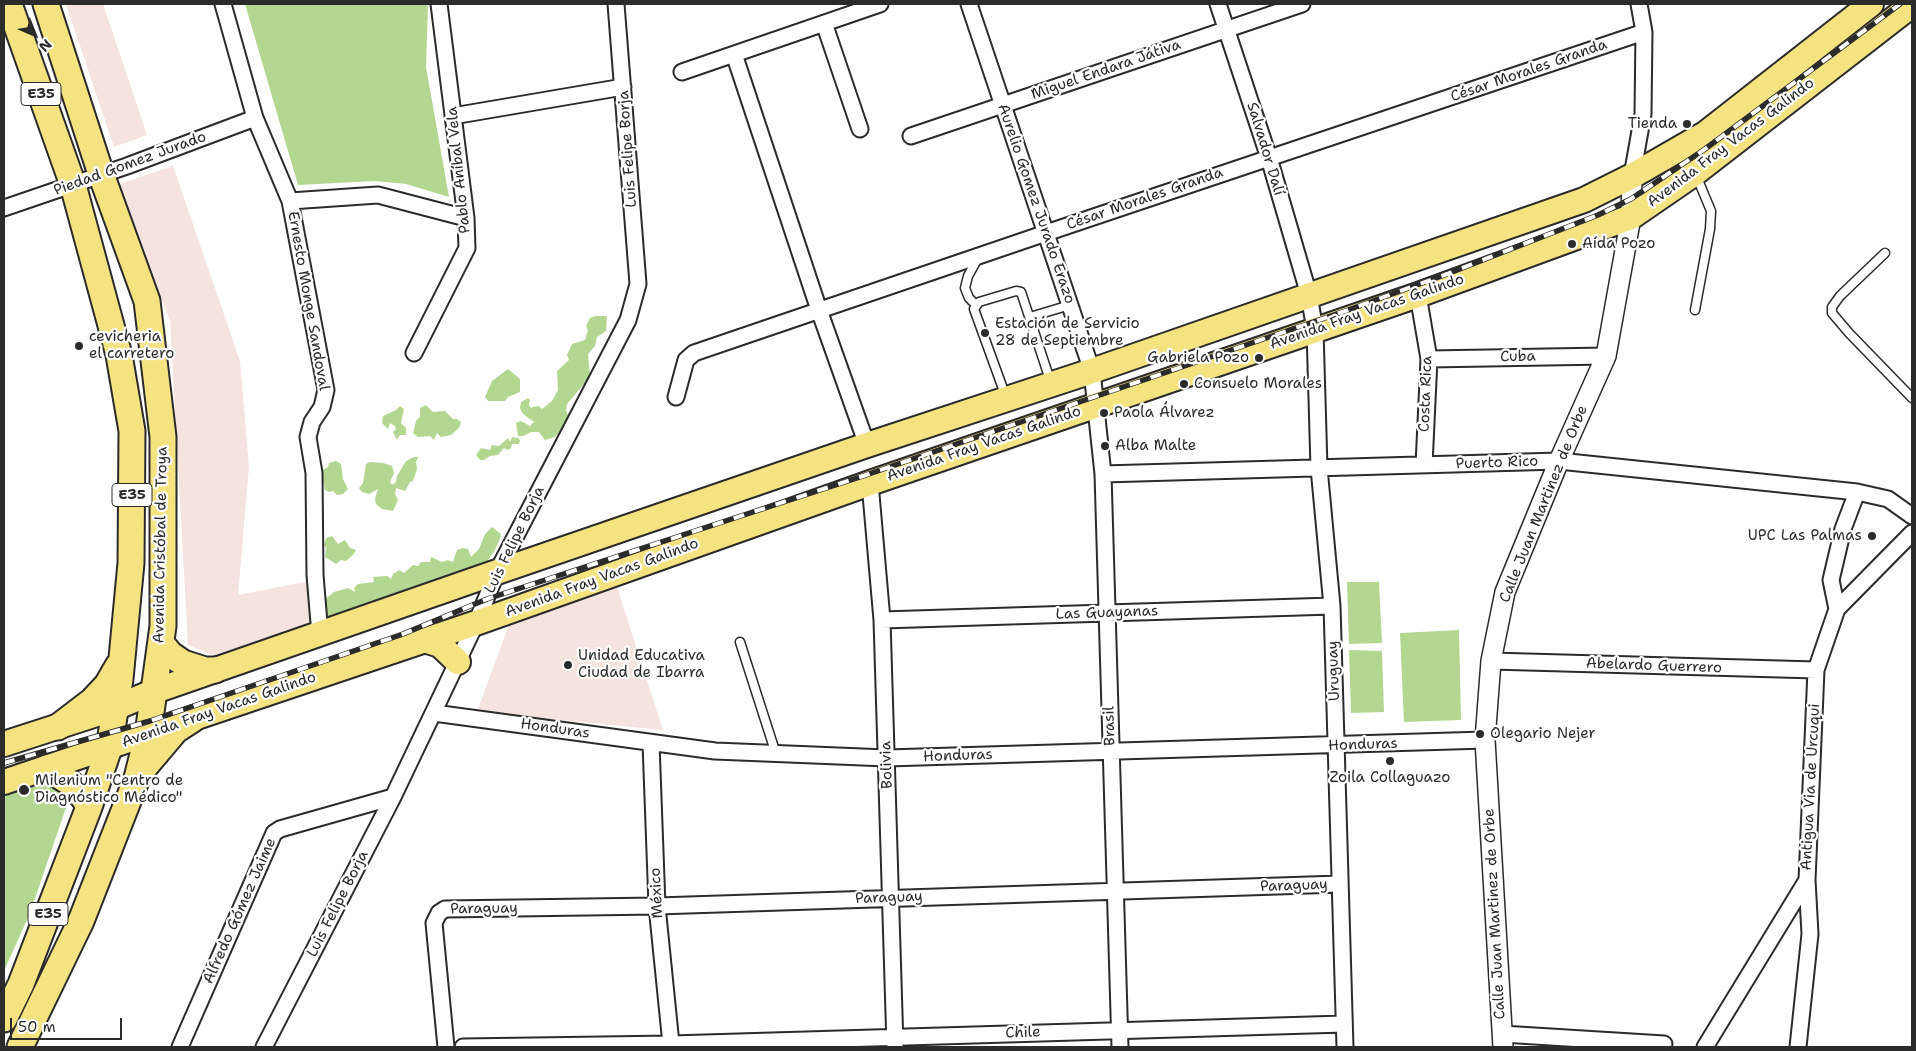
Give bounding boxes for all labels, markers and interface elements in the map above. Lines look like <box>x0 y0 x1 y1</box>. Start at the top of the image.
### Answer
north arrow <box>10 10 60 60</box>
text: N <box>35 35 56 56</box>
street label: Miguel Endara Játiva <box>1029 36 1183 104</box>
street label: César Morales Granda <box>1448 36 1610 106</box>
street label: Avenida Fray Vacas Galindo <box>1644 74 1818 212</box>
road number: E35 <box>21 82 61 106</box>
street label: Luis Felipe Borja <box>615 90 641 208</box>
street label: Salvador Dalí <box>1242 100 1288 198</box>
street label: Aurelio Gomez Jurado Erazo <box>993 102 1079 306</box>
street label: Pablo Aníbal Vela <box>443 106 475 234</box>
place label: Tienda <box>1628 115 1677 133</box>
marker: Tienda <box>1681 118 1693 130</box>
street label: Piedad Gomez Jurado <box>51 128 209 200</box>
street label: César Morales Granda <box>1064 164 1226 234</box>
street label: Ernesto Monge Sandoval <box>283 210 333 392</box>
place label: Aída Pozo <box>1582 235 1655 253</box>
marker: Aída Pozo <box>1566 238 1578 250</box>
street label: Avenida Fray Vacas Galindo <box>1267 270 1467 354</box>
place label: Estación de Servicio 28 de Septiembre <box>995 315 1140 350</box>
marker: Estación de Servicio 28 de Septiembre <box>979 327 991 339</box>
place label: cevicheria el carretero <box>89 328 174 363</box>
marker: cevicheria el carretero <box>73 340 85 352</box>
street label: Cuba <box>1500 348 1536 366</box>
place label: Gabriela Pozo <box>1147 349 1249 367</box>
marker: Gabriela Pozo <box>1253 352 1265 364</box>
street label: Costa Rica <box>1416 355 1436 433</box>
place label: Consuelo Morales <box>1194 375 1322 393</box>
marker: Consuelo Morales <box>1178 378 1190 390</box>
street label: Avenida Fray Vacas Galindo <box>884 402 1084 486</box>
street label: Calle Juan Martinez de Orbe <box>1496 403 1592 605</box>
place label: Paola Álvarez <box>1114 404 1215 422</box>
marker: Paola Álvarez <box>1098 407 1110 419</box>
place label: Alba Malte <box>1115 437 1196 455</box>
marker: Alba Malte <box>1099 440 1111 452</box>
street label: Avenida Cristóbal de Troya <box>150 446 172 644</box>
street label: Puerto Rico <box>1455 453 1539 473</box>
street label: Luis Felipe Borja <box>481 483 549 597</box>
road number: E35 <box>112 484 152 506</box>
place label: UPC Las Palmas <box>1748 527 1862 545</box>
marker: UPC Las Palmas <box>1866 530 1878 542</box>
street label: Avenida Fray Vacas Galindo <box>503 535 701 621</box>
street label: Las Guayanas <box>1055 602 1159 624</box>
street label: Uruguay <box>1324 640 1344 702</box>
place label: Unidad Educativa Ciudad de Ibarra <box>578 647 705 682</box>
street label: Abelardo Guerrero <box>1586 655 1722 677</box>
marker: Unidad Educativa Ciudad de Ibarra <box>562 659 574 671</box>
street label: Avenida Fray Vacas Galindo <box>119 668 319 752</box>
street label: Antigua Via de Urcuqui <box>1798 703 1824 871</box>
street label: Brasil <box>1100 706 1120 746</box>
street label: Honduras <box>519 715 591 743</box>
place label: Olegario Nejer <box>1490 725 1596 743</box>
marker: Olegario Nejer <box>1474 728 1486 740</box>
street label: Honduras <box>1328 735 1398 755</box>
street label: Bolivia <box>877 741 897 789</box>
street label: Honduras <box>923 746 993 766</box>
marker: Zoila Collaguazo <box>1384 755 1396 767</box>
place label: Zoila Collaguazo <box>1330 769 1450 787</box>
place label: Milenium "Centro de Diagnóstico Médico" <box>35 772 183 807</box>
marker: Milenium "Centro de Diagnóstico Médico" <box>17 783 31 797</box>
street label: Calle Juan Martinez de Orbe <box>1480 808 1510 1020</box>
street label: Alfredo Gómez Jaime <box>200 835 280 987</box>
street label: Luis Felipe Borja <box>303 848 373 960</box>
street label: México <box>647 867 667 919</box>
street label: Paraguay <box>1260 876 1328 896</box>
street label: Paraguay <box>855 888 923 908</box>
street label: Paraguay <box>450 899 518 919</box>
road number: E35 <box>28 902 68 926</box>
scale bar <box>12 1008 125 1040</box>
text: 50 m <box>18 1017 56 1037</box>
street label: Chile <box>1005 1023 1041 1043</box>

